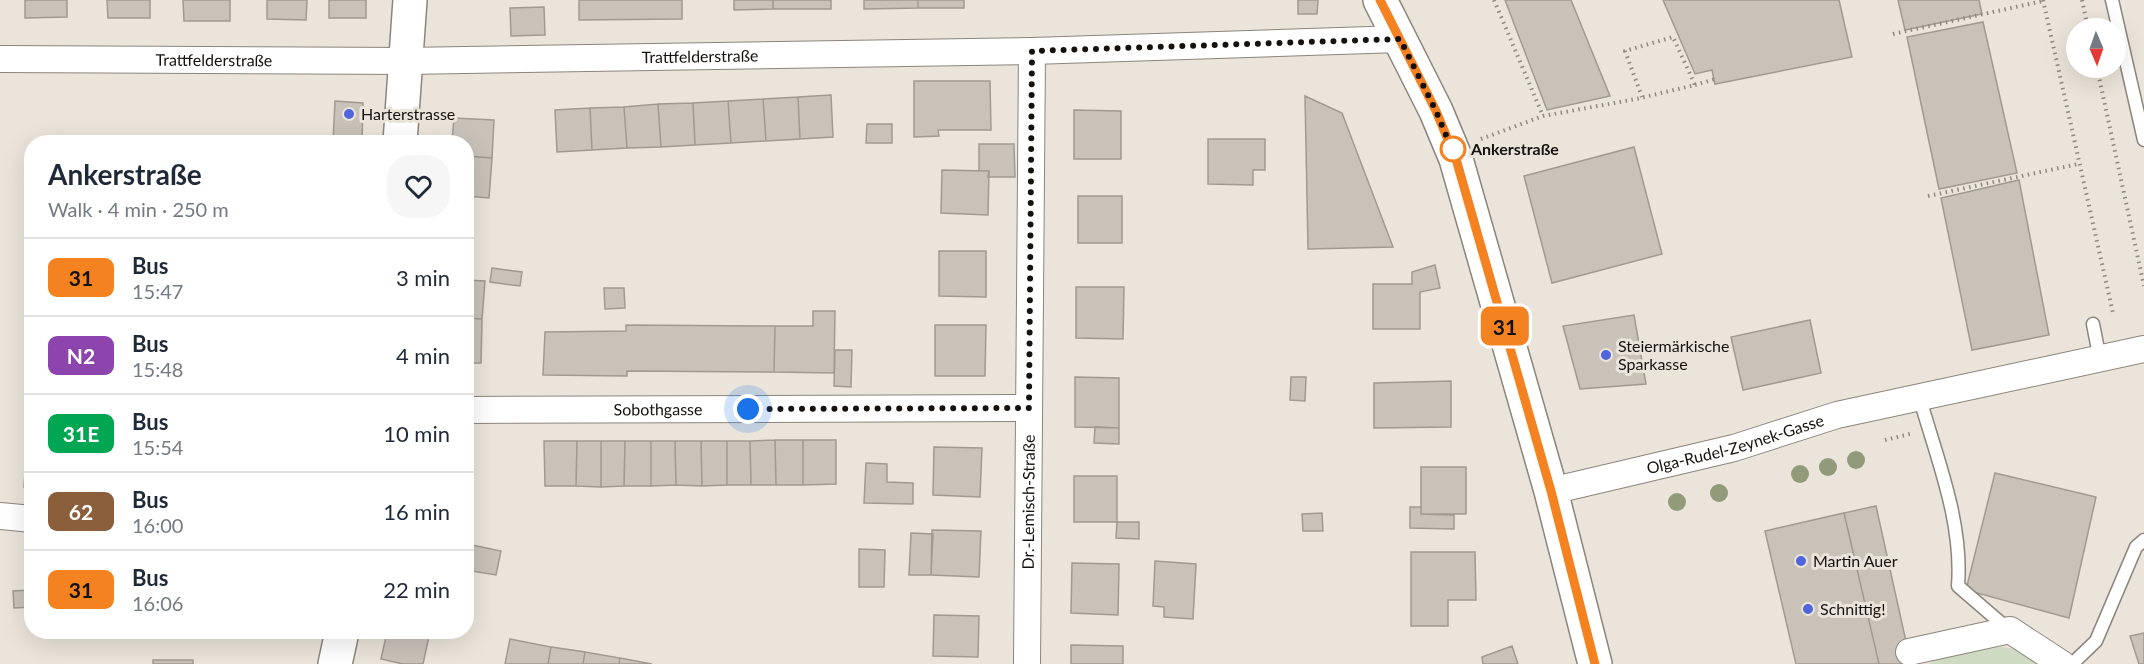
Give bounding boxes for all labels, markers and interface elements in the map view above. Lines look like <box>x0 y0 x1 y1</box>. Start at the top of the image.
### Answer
north arrow <box>2066 18 2126 78</box>
map controls <box>2066 18 2126 78</box>
street label: Trattfelderstraße <box>641 45 758 66</box>
street label: Trattfelderstraße <box>156 50 272 69</box>
place label: Harterstrasse <box>361 104 455 123</box>
marker: Harterstrasse <box>342 107 356 121</box>
marker: Ankerstraße <box>1440 136 1466 162</box>
place label: Ankerstraße <box>1470 139 1559 158</box>
button: heart <box>387 155 450 218</box>
text: Ankerstraße <box>48 157 202 191</box>
text: Walk · 4 min · 250 m <box>48 197 229 221</box>
text: Bus <box>132 252 168 279</box>
text: 3 min <box>396 264 450 291</box>
text: 31 <box>69 265 93 290</box>
text: 15:47 <box>132 279 183 303</box>
line badge: 31 <box>1478 306 1532 346</box>
text: 31 <box>1493 314 1517 339</box>
text: Bus <box>132 330 168 357</box>
place label: Steiermärkische Sparkasse <box>1618 336 1729 373</box>
text: 4 min <box>396 342 450 369</box>
text: N2 <box>67 343 95 368</box>
marker: Steiermärkische Sparkasse <box>1599 348 1613 362</box>
text: 15:48 <box>132 357 183 381</box>
your location <box>733 394 763 424</box>
street label: Sobothgasse <box>614 399 702 418</box>
text: Bus <box>132 408 168 435</box>
street label: Olga-Rudel-Zeynek-Gasse <box>1645 410 1826 477</box>
text: 10 min <box>383 420 450 447</box>
text: 31E <box>63 421 99 446</box>
street label: Dr.-Lemisch-Straße <box>1018 434 1038 570</box>
text: 15:54 <box>132 435 183 459</box>
text: Bus <box>132 486 168 513</box>
text: 16 min <box>383 498 450 525</box>
text: 62 <box>69 499 93 524</box>
text: 16:00 <box>132 513 183 537</box>
place label: Martin Auer <box>1813 551 1898 570</box>
marker: Martin Auer <box>1794 554 1808 568</box>
text: Bus <box>132 564 168 591</box>
text: 22 min <box>383 576 450 603</box>
text: 31 <box>69 577 93 602</box>
text: 16:06 <box>132 591 183 615</box>
place label: Schnittig! <box>1820 599 1885 618</box>
marker: Schnittig! <box>1801 602 1815 616</box>

